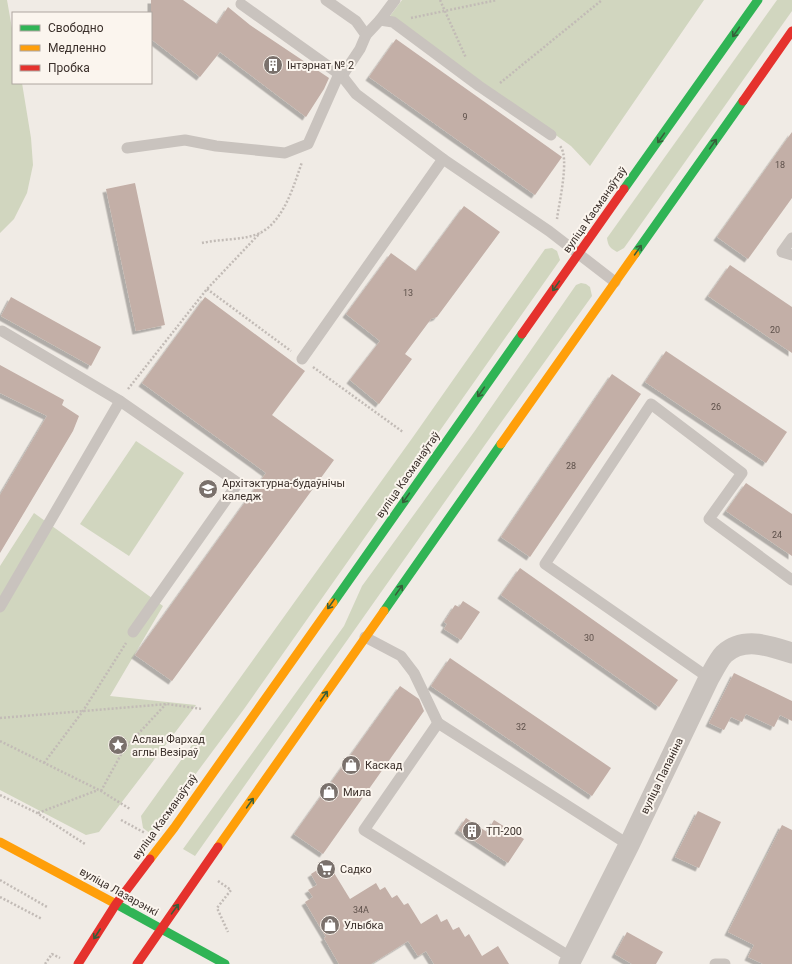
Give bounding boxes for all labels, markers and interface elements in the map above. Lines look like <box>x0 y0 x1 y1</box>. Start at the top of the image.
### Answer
legend <box>12 12 152 84</box>
text: Свободно <box>48 21 104 35</box>
one-way arrow <box>732 26 740 37</box>
text: Медленно <box>48 41 106 55</box>
building icon: Інтэрнат № 2 <box>262 54 284 76</box>
place label: Інтэрнат № 2 <box>287 59 354 72</box>
text: Пробка <box>48 61 90 75</box>
house number: 9 <box>462 112 468 122</box>
one-way arrow <box>657 132 665 143</box>
one-way arrow <box>709 139 717 150</box>
house number: 18 <box>775 160 785 170</box>
street label: вуліца Касманаўтаў <box>560 164 630 256</box>
one-way arrow <box>634 245 642 256</box>
one-way arrow <box>552 280 560 291</box>
house number: 13 <box>403 288 413 298</box>
house number: 20 <box>770 325 780 335</box>
one-way arrow <box>477 386 485 397</box>
house number: 26 <box>711 402 721 412</box>
street label: вуліца Касманаўтаў <box>373 429 443 521</box>
house number: 28 <box>566 461 576 471</box>
place label: Архітэктурна-будаўнічы каледж <box>222 477 345 503</box>
school or university icon: Архітэктурна-будаўнічы каледж <box>197 478 219 500</box>
one-way arrow <box>402 493 410 504</box>
house number: 24 <box>772 530 782 540</box>
one-way arrow <box>395 584 403 595</box>
one-way arrow <box>327 599 335 610</box>
house number: 30 <box>584 633 594 643</box>
one-way arrow <box>320 691 328 702</box>
house number: 32 <box>516 722 526 732</box>
place label: Аслан Фархад аглы Везіраў <box>132 733 205 759</box>
place icon: Аслан Фархад аглы Везіраў <box>107 734 129 756</box>
street label: вуліца Папаніна <box>638 736 686 816</box>
shop icon: Каскад <box>340 754 362 776</box>
place label: Каскад <box>365 759 403 772</box>
street label: вуліца Касманаўтаў <box>130 771 201 862</box>
shop icon: Мила <box>318 781 340 803</box>
place label: Мила <box>343 786 371 799</box>
one-way arrow <box>246 798 254 809</box>
building icon: ТП-200 <box>461 820 483 842</box>
place label: ТП-200 <box>486 825 522 838</box>
supermarket icon: Садко <box>315 858 337 880</box>
place label: Садко <box>340 863 372 876</box>
street label: вуліца Лазарэнкі <box>77 865 161 919</box>
one-way arrow <box>171 904 179 915</box>
house number: 34А <box>353 905 369 915</box>
shop icon: Улыбка <box>319 914 341 936</box>
place label: Улыбка <box>344 919 383 932</box>
one-way arrow <box>93 928 101 939</box>

